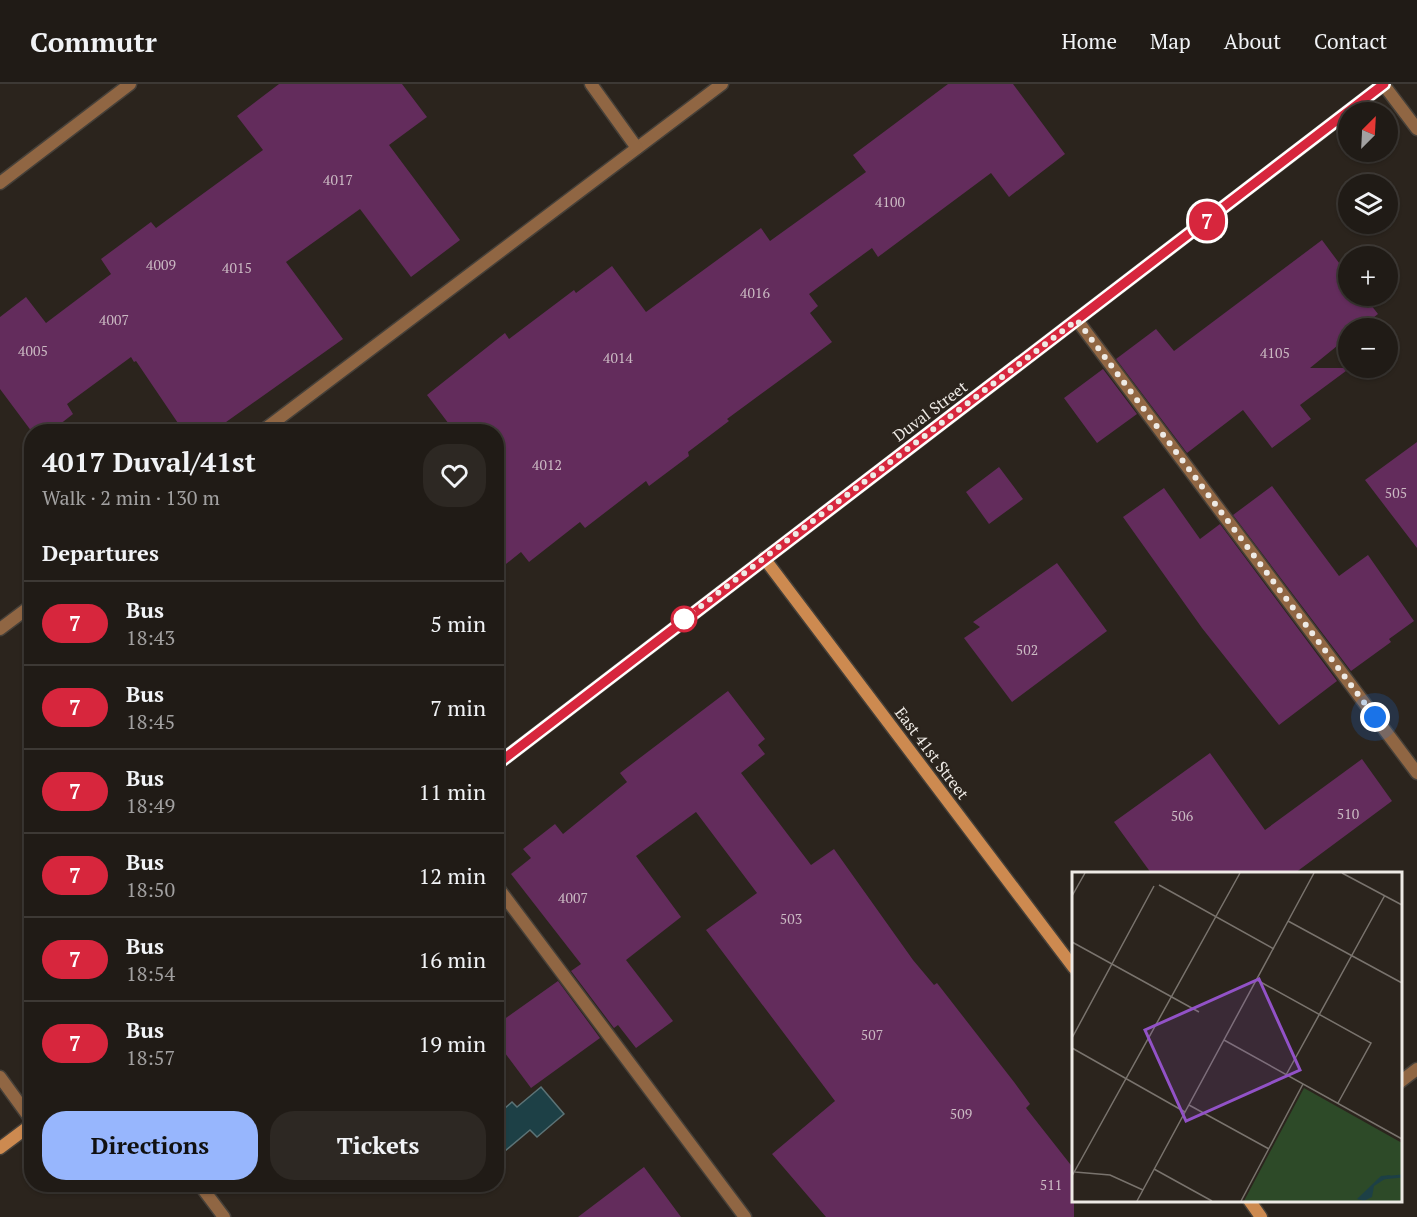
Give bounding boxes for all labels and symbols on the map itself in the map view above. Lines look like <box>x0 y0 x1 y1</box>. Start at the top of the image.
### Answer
north arrow <box>1338 102 1398 162</box>
house number: 4017 <box>323 170 353 189</box>
house number: 4100 <box>875 192 905 211</box>
line badge: 7 <box>1188 202 1226 240</box>
house number: 4009 <box>146 255 176 274</box>
house number: 4015 <box>222 258 252 277</box>
house number: 4016 <box>740 283 770 302</box>
house number: 4007 <box>99 310 129 329</box>
house number: 4005 <box>18 341 48 360</box>
house number: 4105 <box>1260 343 1290 362</box>
house number: 4014 <box>603 348 633 367</box>
street label: Duval Street <box>888 376 972 446</box>
house number: 4012 <box>532 455 562 474</box>
house number: 505 <box>1385 483 1407 502</box>
unlabelled marker <box>671 606 697 632</box>
house number: 502 <box>1016 640 1038 659</box>
street label: East 41st Street <box>890 702 974 804</box>
your location <box>1360 702 1390 732</box>
house number: 510 <box>1337 804 1359 823</box>
house number: 506 <box>1171 806 1194 825</box>
inset map <box>1072 872 1402 1202</box>
house number: 4007 <box>558 888 588 907</box>
house number: 503 <box>780 909 802 928</box>
house number: 507 <box>861 1025 883 1044</box>
house number: 509 <box>950 1104 972 1123</box>
house number: 511 <box>1040 1175 1062 1194</box>

